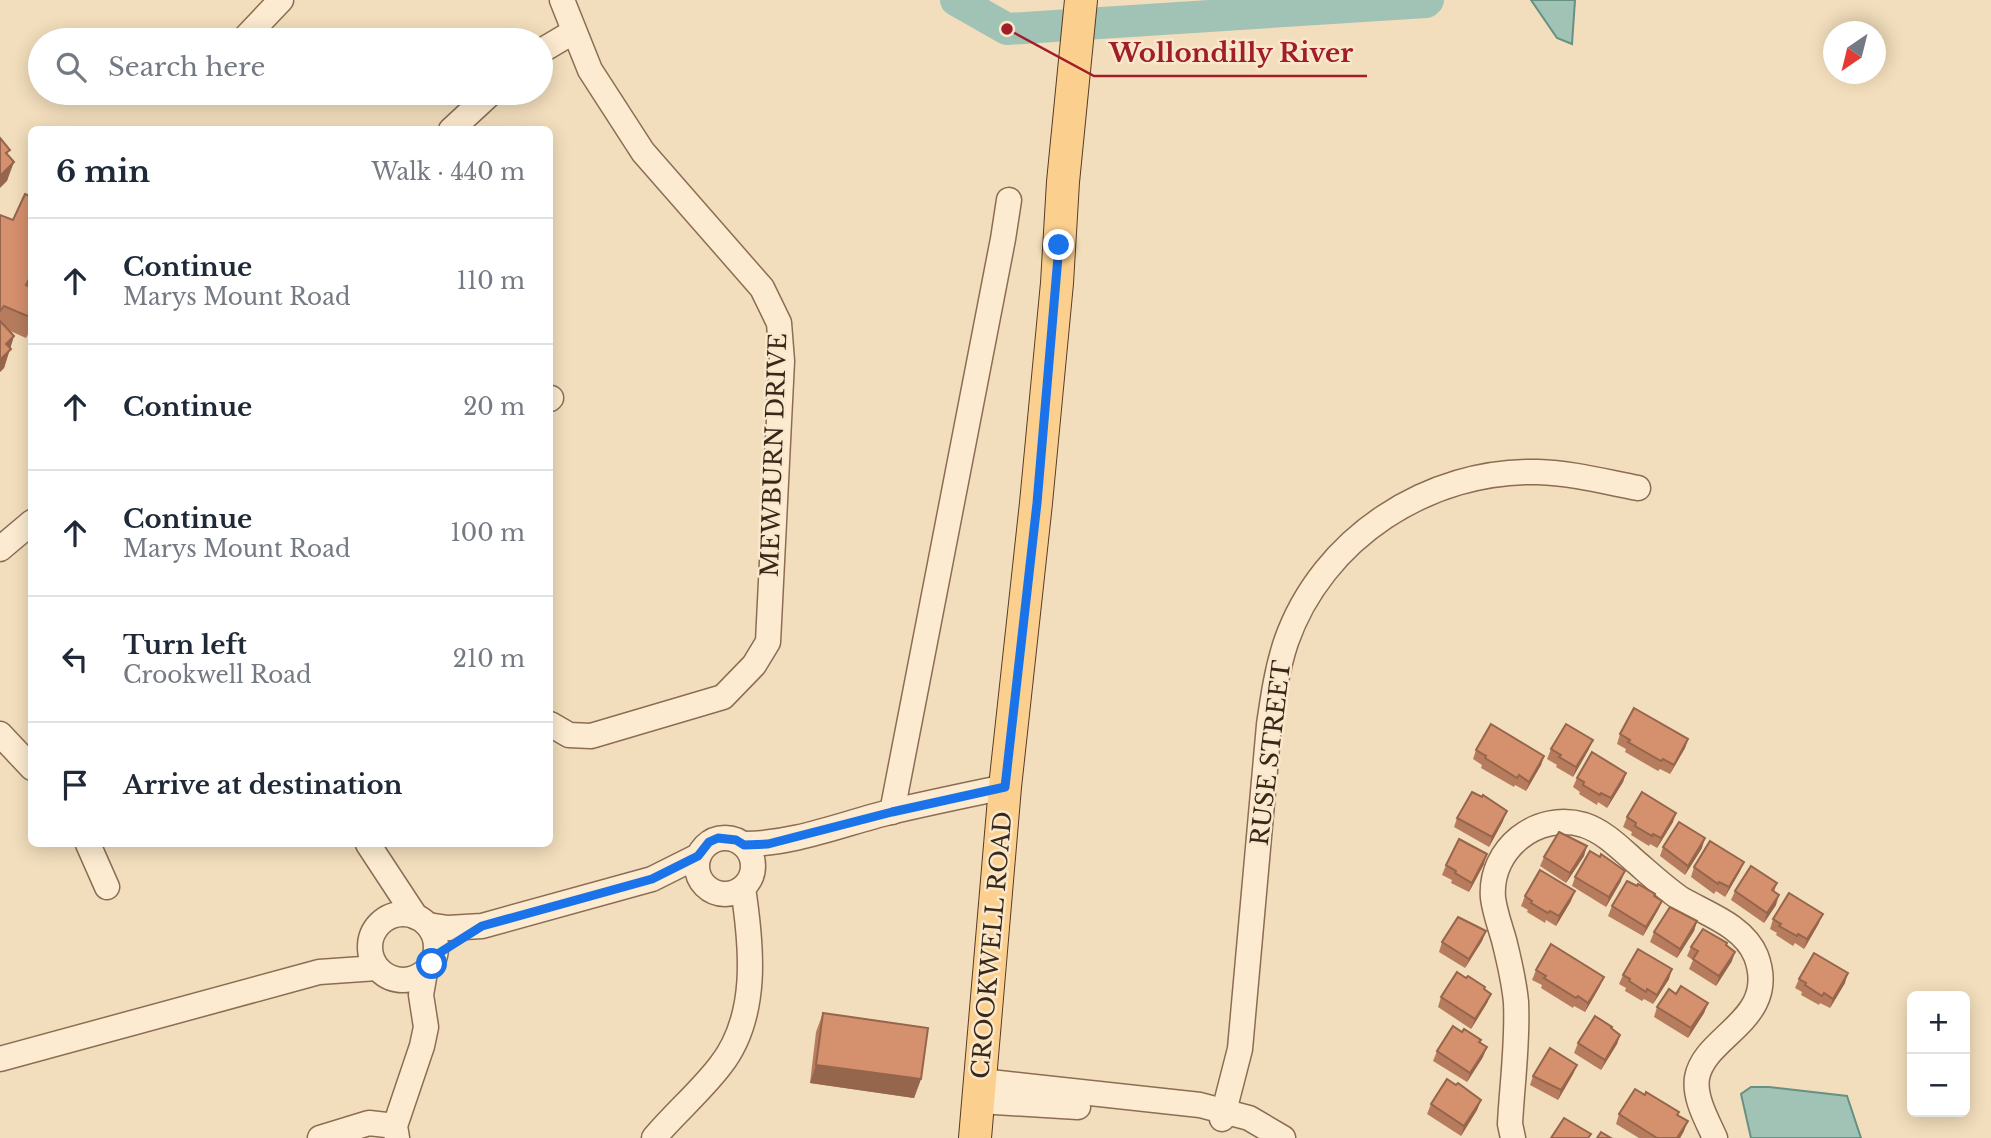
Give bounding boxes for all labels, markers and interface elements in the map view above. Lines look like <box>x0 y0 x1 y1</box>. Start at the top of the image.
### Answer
north arrow <box>1823 21 1886 84</box>
search box <box>28 28 553 105</box>
callout: Wollondilly River <box>1094 29 1367 76</box>
text: Wollondilly River <box>1108 37 1353 69</box>
icon: search <box>52 48 90 86</box>
text: Search here <box>108 51 265 83</box>
text: 6 min <box>56 153 150 190</box>
text: Walk · 440 m <box>372 158 525 186</box>
route end <box>1043 229 1074 260</box>
text: Continue <box>123 251 252 283</box>
icon: ahead <box>56 262 94 300</box>
text: 110 m <box>457 267 525 295</box>
text: Marys Mount Road <box>123 283 350 311</box>
street label: MEWBURN DRIVE <box>755 333 792 577</box>
icon: ahead <box>56 388 94 426</box>
text: Continue <box>123 391 252 423</box>
text: 20 m <box>463 393 525 421</box>
text: Continue <box>123 503 252 535</box>
icon: ahead <box>56 514 94 552</box>
text: 100 m <box>451 519 525 547</box>
text: Marys Mount Road <box>123 535 350 563</box>
text: Turn left <box>123 629 247 661</box>
icon: left <box>56 640 94 678</box>
text: 210 m <box>453 645 525 673</box>
street label: RUSE STREET <box>1245 659 1296 847</box>
text: Crookwell Road <box>123 661 312 689</box>
icon: arrive <box>56 766 94 804</box>
text: Arrive at destination <box>123 769 403 801</box>
street label: CROOKWELL ROAD <box>965 810 1018 1080</box>
route start <box>416 948 447 979</box>
map controls <box>1907 991 1970 1117</box>
button: + <box>1907 991 1970 1054</box>
button: − <box>1907 1054 1970 1117</box>

